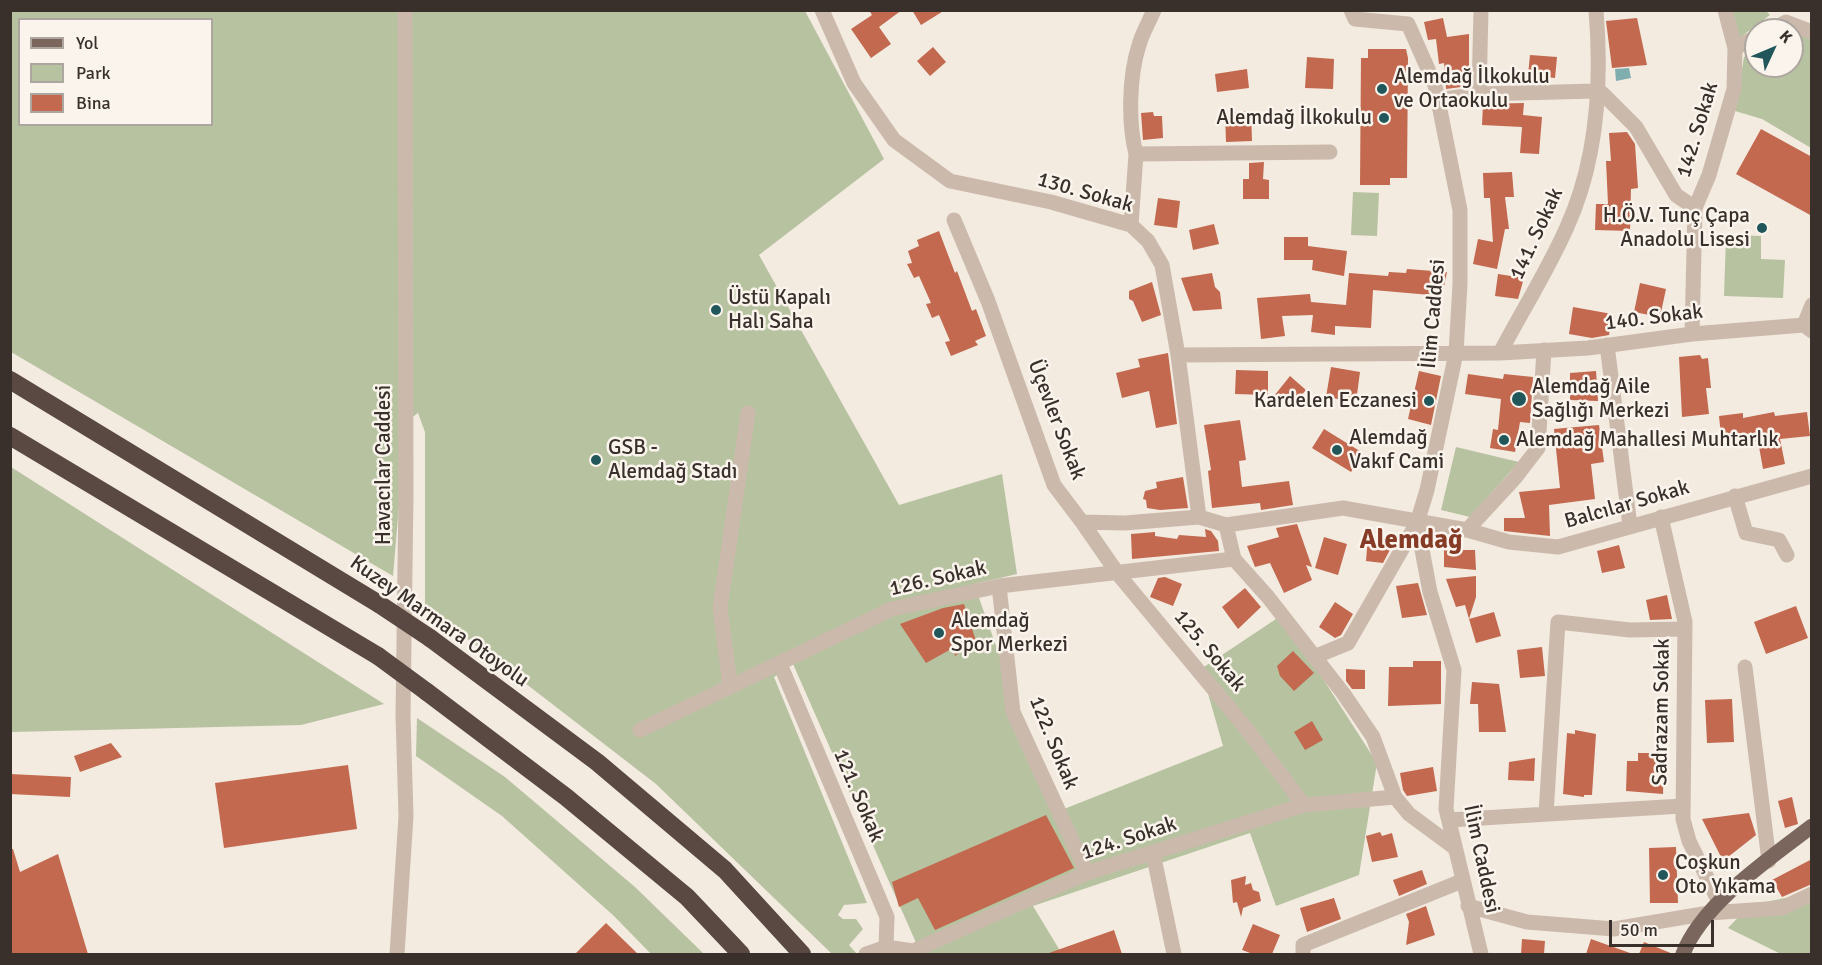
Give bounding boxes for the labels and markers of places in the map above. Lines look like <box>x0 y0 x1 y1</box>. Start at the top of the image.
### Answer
place label: Alemdağ İlkokulu ve Ortaokulu <box>1394 64 1550 114</box>
marker: Alemdağ İlkokulu ve Ortaokulu <box>1375 82 1389 96</box>
place label: Alemdağ İlkokulu <box>1216 105 1372 131</box>
marker: Alemdağ İlkokulu <box>1377 111 1391 125</box>
place label: H.Ö.V. Tunç Çapa Anadolu Lisesi <box>1603 203 1750 253</box>
marker: H.Ö.V. Tunç Çapa Anadolu Lisesi <box>1755 221 1769 235</box>
place label: Üstü Kapalı Halı Saha <box>728 285 831 335</box>
marker: Üstü Kapalı Halı Saha <box>709 303 723 317</box>
place label: Alemdağ Aile Sağlığı Merkezi <box>1532 374 1669 424</box>
place label: Kardelen Eczanesi <box>1254 388 1417 414</box>
marker: Alemdağ Aile Sağlığı Merkezi <box>1510 390 1528 408</box>
marker: Kardelen Eczanesi <box>1422 394 1436 408</box>
place label: Alemdağ Vakıf Cami <box>1349 425 1444 475</box>
place label: Alemdağ Mahallesi Muhtarlık <box>1516 427 1779 453</box>
marker: Alemdağ Mahallesi Muhtarlık <box>1497 433 1511 447</box>
place label: GSB - Alemdağ Stadı <box>608 435 738 485</box>
marker: Alemdağ Vakıf Cami <box>1330 443 1344 457</box>
marker: GSB - Alemdağ Stadı <box>589 453 603 467</box>
place label: Alemdağ Spor Merkezi <box>951 608 1068 658</box>
marker: Alemdağ Spor Merkezi <box>932 626 946 640</box>
place label: Coşkun Oto Yıkama <box>1675 850 1776 900</box>
marker: Coşkun Oto Yıkama <box>1656 868 1670 882</box>

